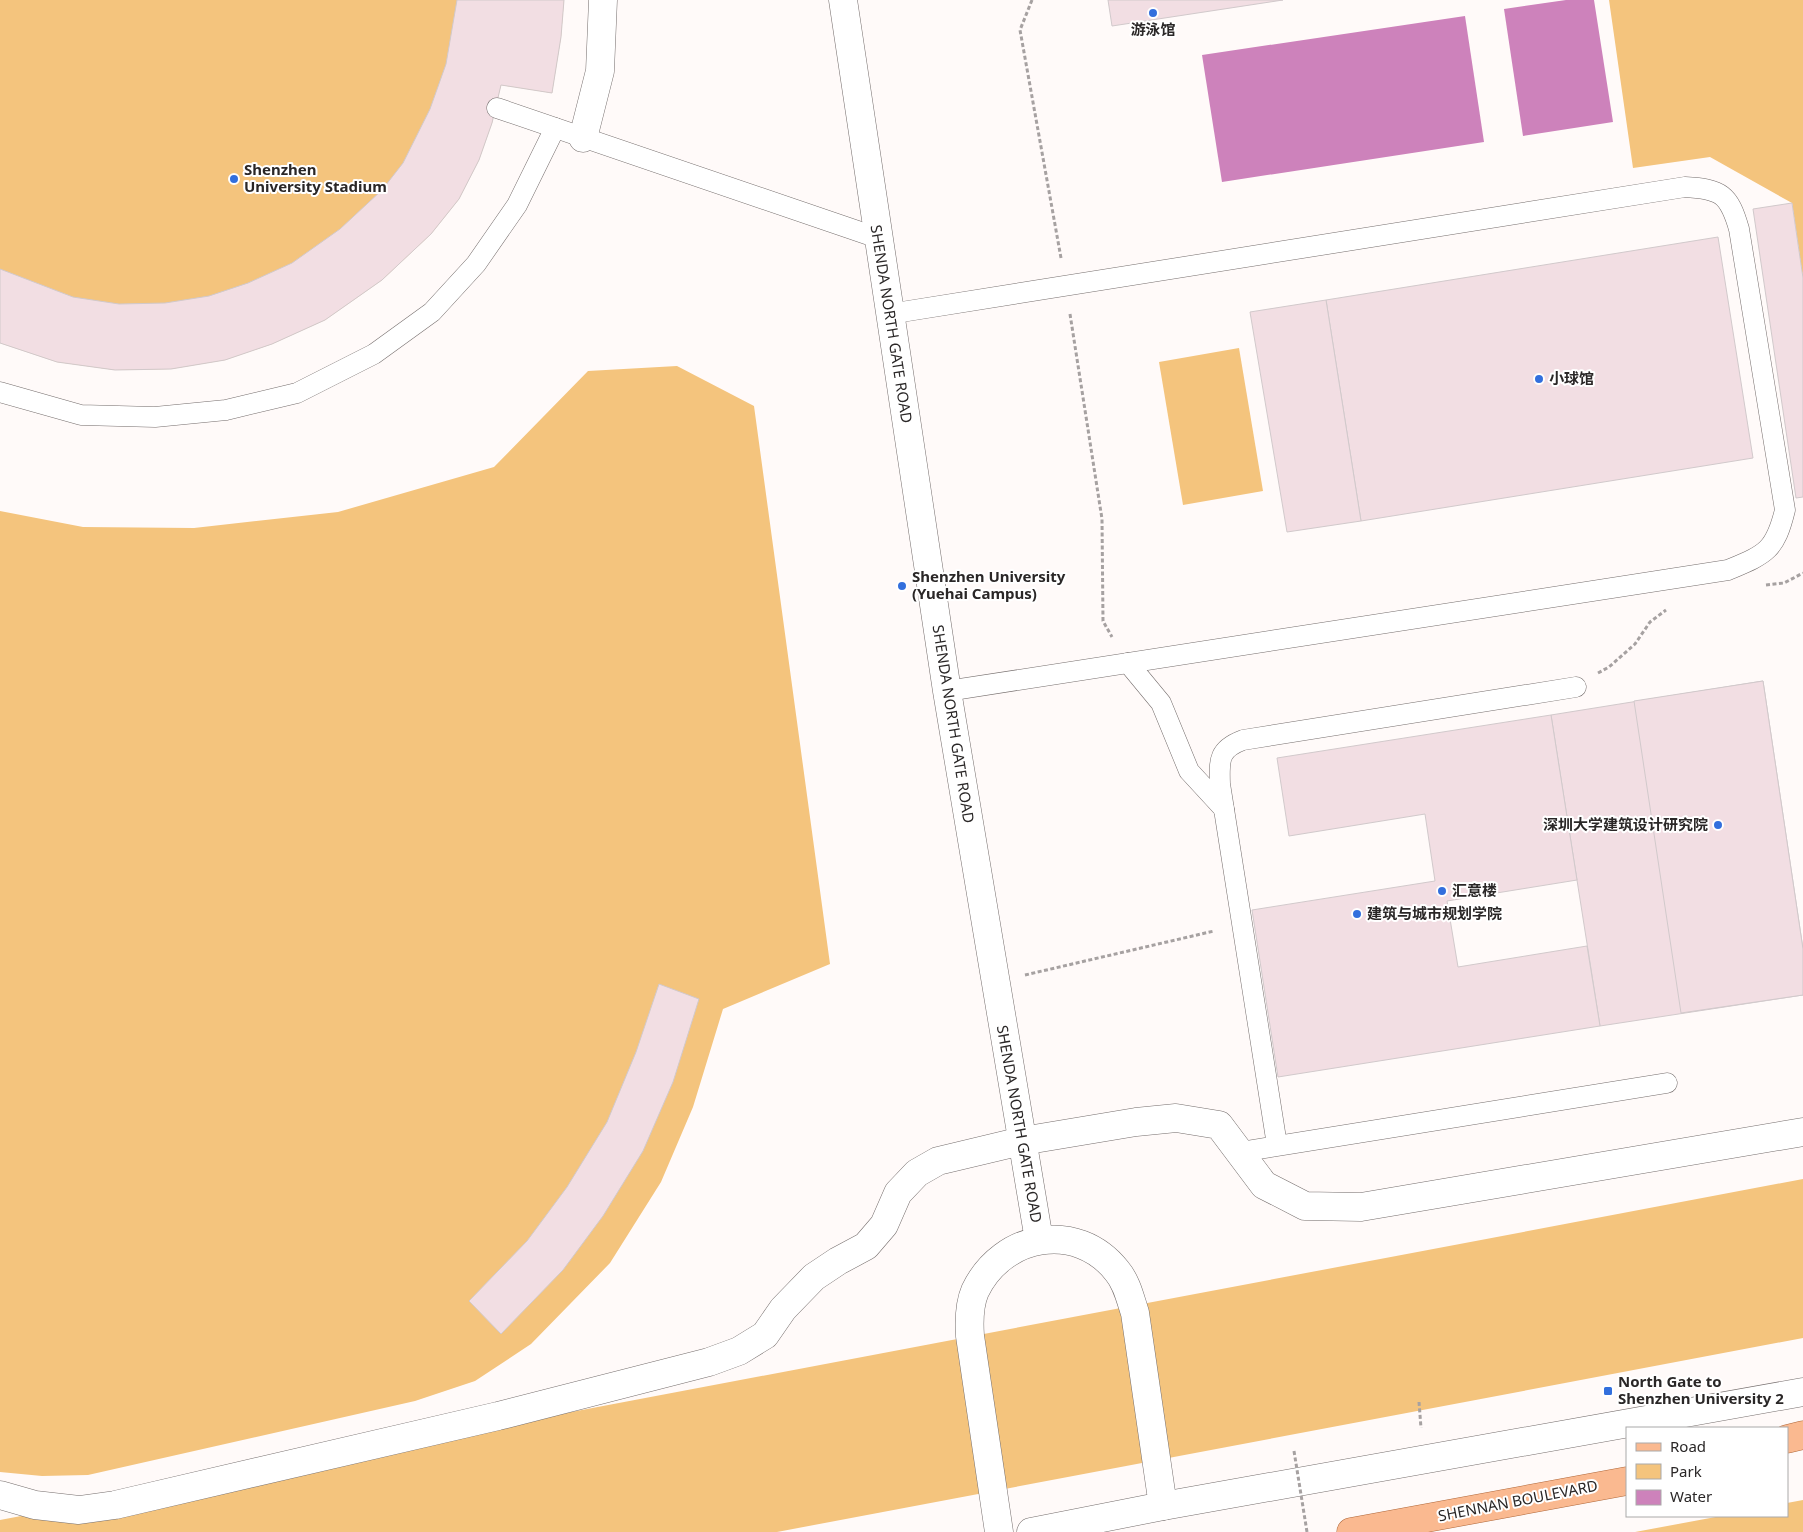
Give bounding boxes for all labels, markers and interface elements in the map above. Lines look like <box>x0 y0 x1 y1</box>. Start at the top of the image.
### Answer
marker: 游泳馆 <box>1147 7 1159 19</box>
place label: 游泳馆 <box>1130 19 1176 39</box>
place label: Shenzhen University Stadium <box>244 159 387 196</box>
marker: Shenzhen University Stadium <box>228 173 240 185</box>
street label: SHENDA NORTH GATE ROAD <box>866 223 918 424</box>
place label: 小球馆 <box>1549 368 1594 388</box>
marker: 小球馆 <box>1533 373 1545 385</box>
place label: Shenzhen University (Yuehai Campus) <box>912 566 1066 603</box>
marker: Shenzhen University (Yuehai Campus) <box>896 580 908 592</box>
street label: SHENDA NORTH GATE ROAD <box>928 623 980 824</box>
place label: 深圳大学建筑设计研究院 <box>1543 814 1708 834</box>
marker: 深圳大学建筑设计研究院 <box>1712 819 1724 831</box>
place label: 汇意楼 <box>1452 880 1497 900</box>
marker: 汇意楼 <box>1436 885 1448 897</box>
place label: 建筑与城市规划学院 <box>1367 903 1502 923</box>
marker: 建筑与城市规划学院 <box>1351 908 1363 920</box>
street label: SHENDA NORTH GATE ROAD <box>993 1023 1047 1224</box>
place label: North Gate to Shenzhen University 2 <box>1618 1371 1784 1408</box>
marker: North Gate to Shenzhen University 2 <box>1602 1385 1614 1397</box>
legend <box>1626 1427 1788 1517</box>
text: Road <box>1670 1436 1706 1456</box>
text: Park <box>1670 1461 1702 1481</box>
street label: SHENNAN BOULEVARD <box>1436 1475 1599 1525</box>
text: Water <box>1670 1486 1712 1506</box>

